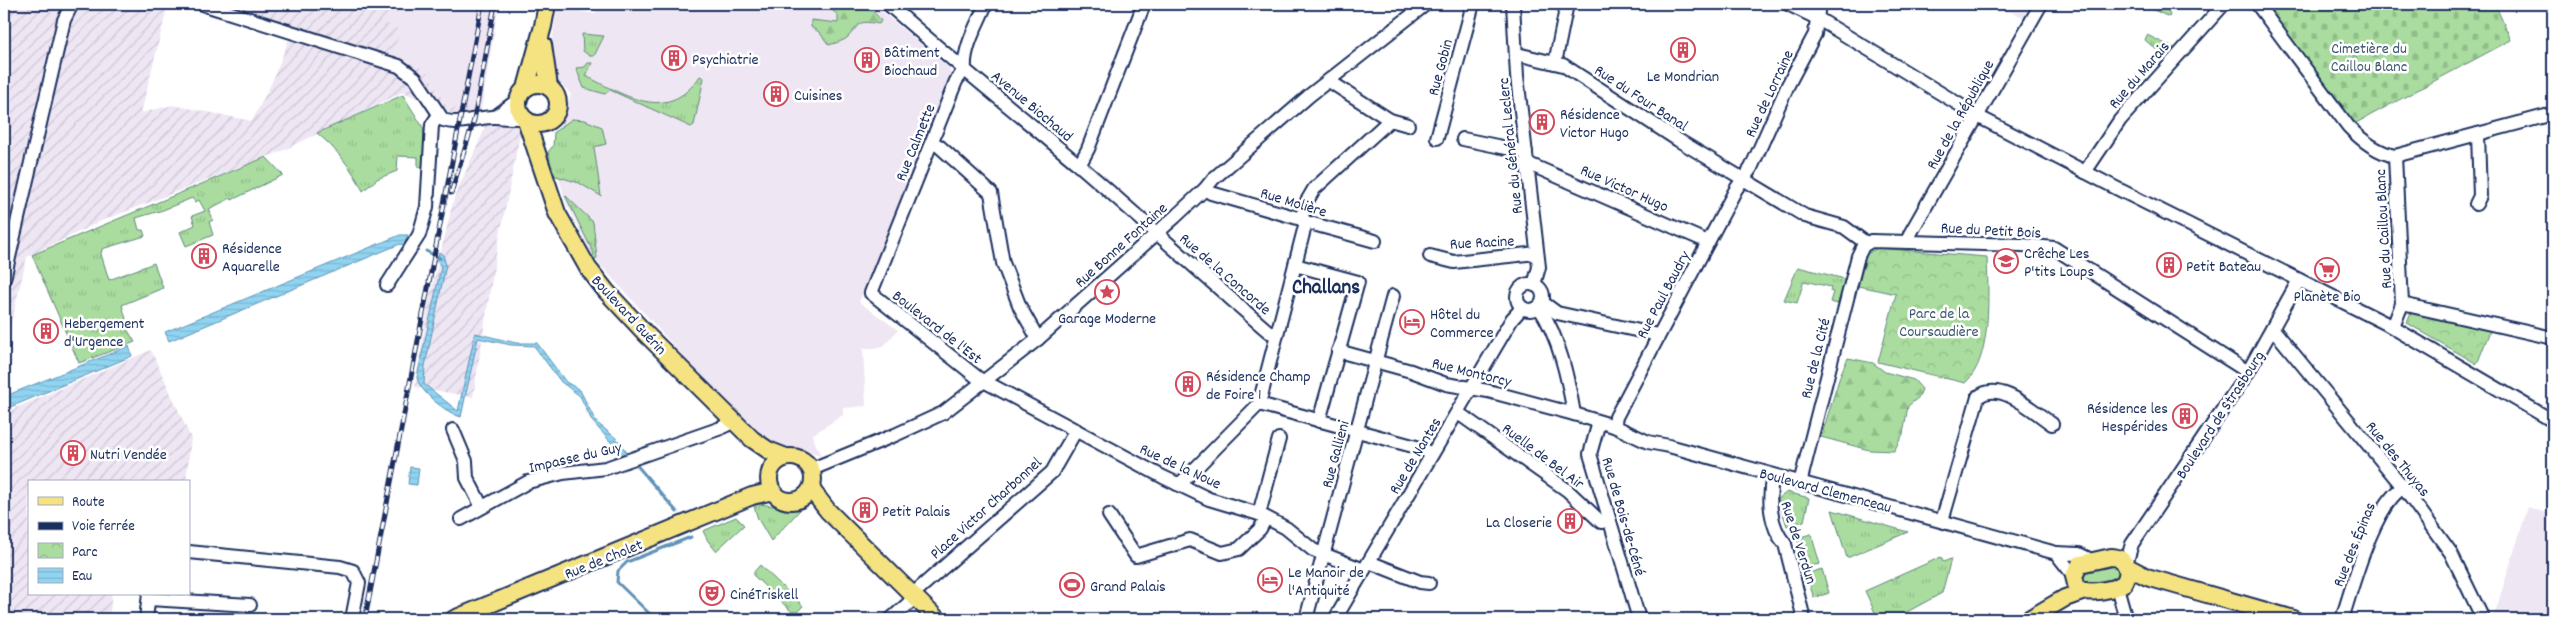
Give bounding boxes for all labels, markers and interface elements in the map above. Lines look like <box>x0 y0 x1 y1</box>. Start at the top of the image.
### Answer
street label: Rue du Marais <box>2104 36 2176 115</box>
street label: Rue Gobin <box>1423 37 1460 99</box>
building icon: Le Mondrian <box>1670 37 1696 63</box>
park label: Cimetière du Caillou Blanc <box>2331 38 2407 79</box>
place label: Bâtiment Biochaud <box>884 42 940 83</box>
building icon: Psychiatrie <box>661 45 687 71</box>
building icon: Bâtiment Biochaud <box>854 47 880 73</box>
street label: Rue de Lorraine <box>1740 47 1801 142</box>
place label: Psychiatrie <box>692 49 758 72</box>
street label: Rue de la République <box>1921 56 2001 174</box>
street label: Rue du Four Banal <box>1589 60 1692 138</box>
street label: Avenue Biochaud <box>985 66 1077 148</box>
place label: Le Mondrian <box>1647 66 1719 89</box>
street label: Rue du Général Leclerc <box>1493 76 1530 215</box>
building icon: Cuisines <box>763 81 789 107</box>
place label: Cuisines <box>794 85 843 108</box>
street label: Rue Calmette <box>890 101 942 185</box>
place label: Résidence Victor Hugo <box>1560 104 1629 145</box>
building icon: Résidence Victor Hugo <box>1529 109 1555 135</box>
street label: Rue Victor Hugo <box>1576 160 1672 219</box>
street label: Rue du Caillou Blanc <box>2370 168 2399 289</box>
street label: Rue Molière <box>1257 182 1329 224</box>
street label: Rue Bonne Fontaine <box>1070 198 1173 294</box>
street label: Rue du Petit Bois <box>1940 217 2042 246</box>
street label: Rue de la Concorde <box>1173 228 1275 321</box>
street label: Rue Racine <box>1449 230 1515 257</box>
place label: Résidence Aquarelle <box>222 238 282 279</box>
building icon: Résidence Aquarelle <box>191 243 217 269</box>
place label: Crêche Les P'tits Loups <box>2024 243 2094 284</box>
street label: Rue Paul Baudry <box>1631 247 1697 343</box>
school or university icon: Crêche Les P'tits Loups <box>1993 248 2019 274</box>
building icon: Petit Bateau <box>2156 252 2182 278</box>
place label: Petit Bateau <box>2186 256 2261 279</box>
supermarket icon: Planète Bio <box>2314 257 2340 283</box>
street label: Boulevard Guérin <box>585 271 671 361</box>
district label: Challans <box>1292 274 1360 304</box>
place icon: Garage Moderne <box>1094 279 1120 305</box>
street label: Boulevard de l'Est <box>887 285 986 371</box>
place label: Planète Bio <box>2293 286 2361 309</box>
park label: Parc de la Coursaudière <box>1899 303 1979 344</box>
place label: Hôtel du Commerce <box>1430 304 1493 345</box>
place label: Garage Moderne <box>1058 308 1156 331</box>
hotel icon: Hôtel du Commerce <box>1399 309 1425 335</box>
place label: Hebergement d'Urgence <box>64 313 145 354</box>
street label: Rue de la Cité <box>1795 316 1838 401</box>
building icon: Hebergement d'Urgence <box>33 318 59 344</box>
street label: Boulevard de Strasbourg <box>2171 347 2271 484</box>
street label: Rue Montorcy <box>1429 352 1514 395</box>
place label: Résidence Champ de Foire 1 <box>1206 366 1311 407</box>
building icon: Résidence Champ de Foire 1 <box>1175 371 1201 397</box>
place label: Résidence les Hespérides <box>2087 398 2168 439</box>
building icon: Résidence les Hespérides <box>2172 403 2198 429</box>
street label: Rue de Nantes <box>1384 413 1448 499</box>
street label: Rue des Thuyas <box>2359 417 2435 503</box>
street label: Rue Gallieni <box>1316 418 1356 491</box>
street label: Ruelle de Bel Air <box>1496 418 1589 496</box>
street label: Impasse du Guy <box>527 436 625 480</box>
street label: Rue de la Noue <box>1135 438 1224 496</box>
building icon: Nutri Vendée <box>60 440 86 466</box>
place label: Nutri Vendée <box>90 444 167 467</box>
street label: Place Victor Charbonnel <box>926 452 1048 565</box>
street label: Rue de Bois-de-Céné <box>1595 455 1651 579</box>
street label: Boulevard Clemenceau <box>1757 463 1894 520</box>
legend <box>28 480 190 596</box>
text: Route <box>72 492 105 514</box>
building icon: Petit Palais <box>852 497 878 523</box>
street label: Rue de Verdun <box>1773 498 1822 587</box>
street label: Rue des Épinas <box>2328 499 2383 591</box>
place label: Petit Palais <box>882 501 951 524</box>
building icon: La Closerie <box>1557 508 1583 534</box>
place label: La Closerie <box>1486 512 1552 535</box>
text: Voie ferrée <box>72 516 135 538</box>
street label: Rue de Cholet <box>561 534 647 586</box>
text: Parc <box>72 542 97 564</box>
place label: Le Manoir de l'Antiquité <box>1288 562 1364 603</box>
text: Eau <box>72 566 92 588</box>
hotel icon: Le Manoir de l'Antiquité <box>1257 567 1283 593</box>
sports icon: Grand Palais <box>1059 572 1085 598</box>
place label: Grand Palais <box>1090 576 1166 599</box>
theatre icon: CinéTriskell <box>699 580 725 606</box>
place label: CinéTriskell <box>730 584 799 607</box>

